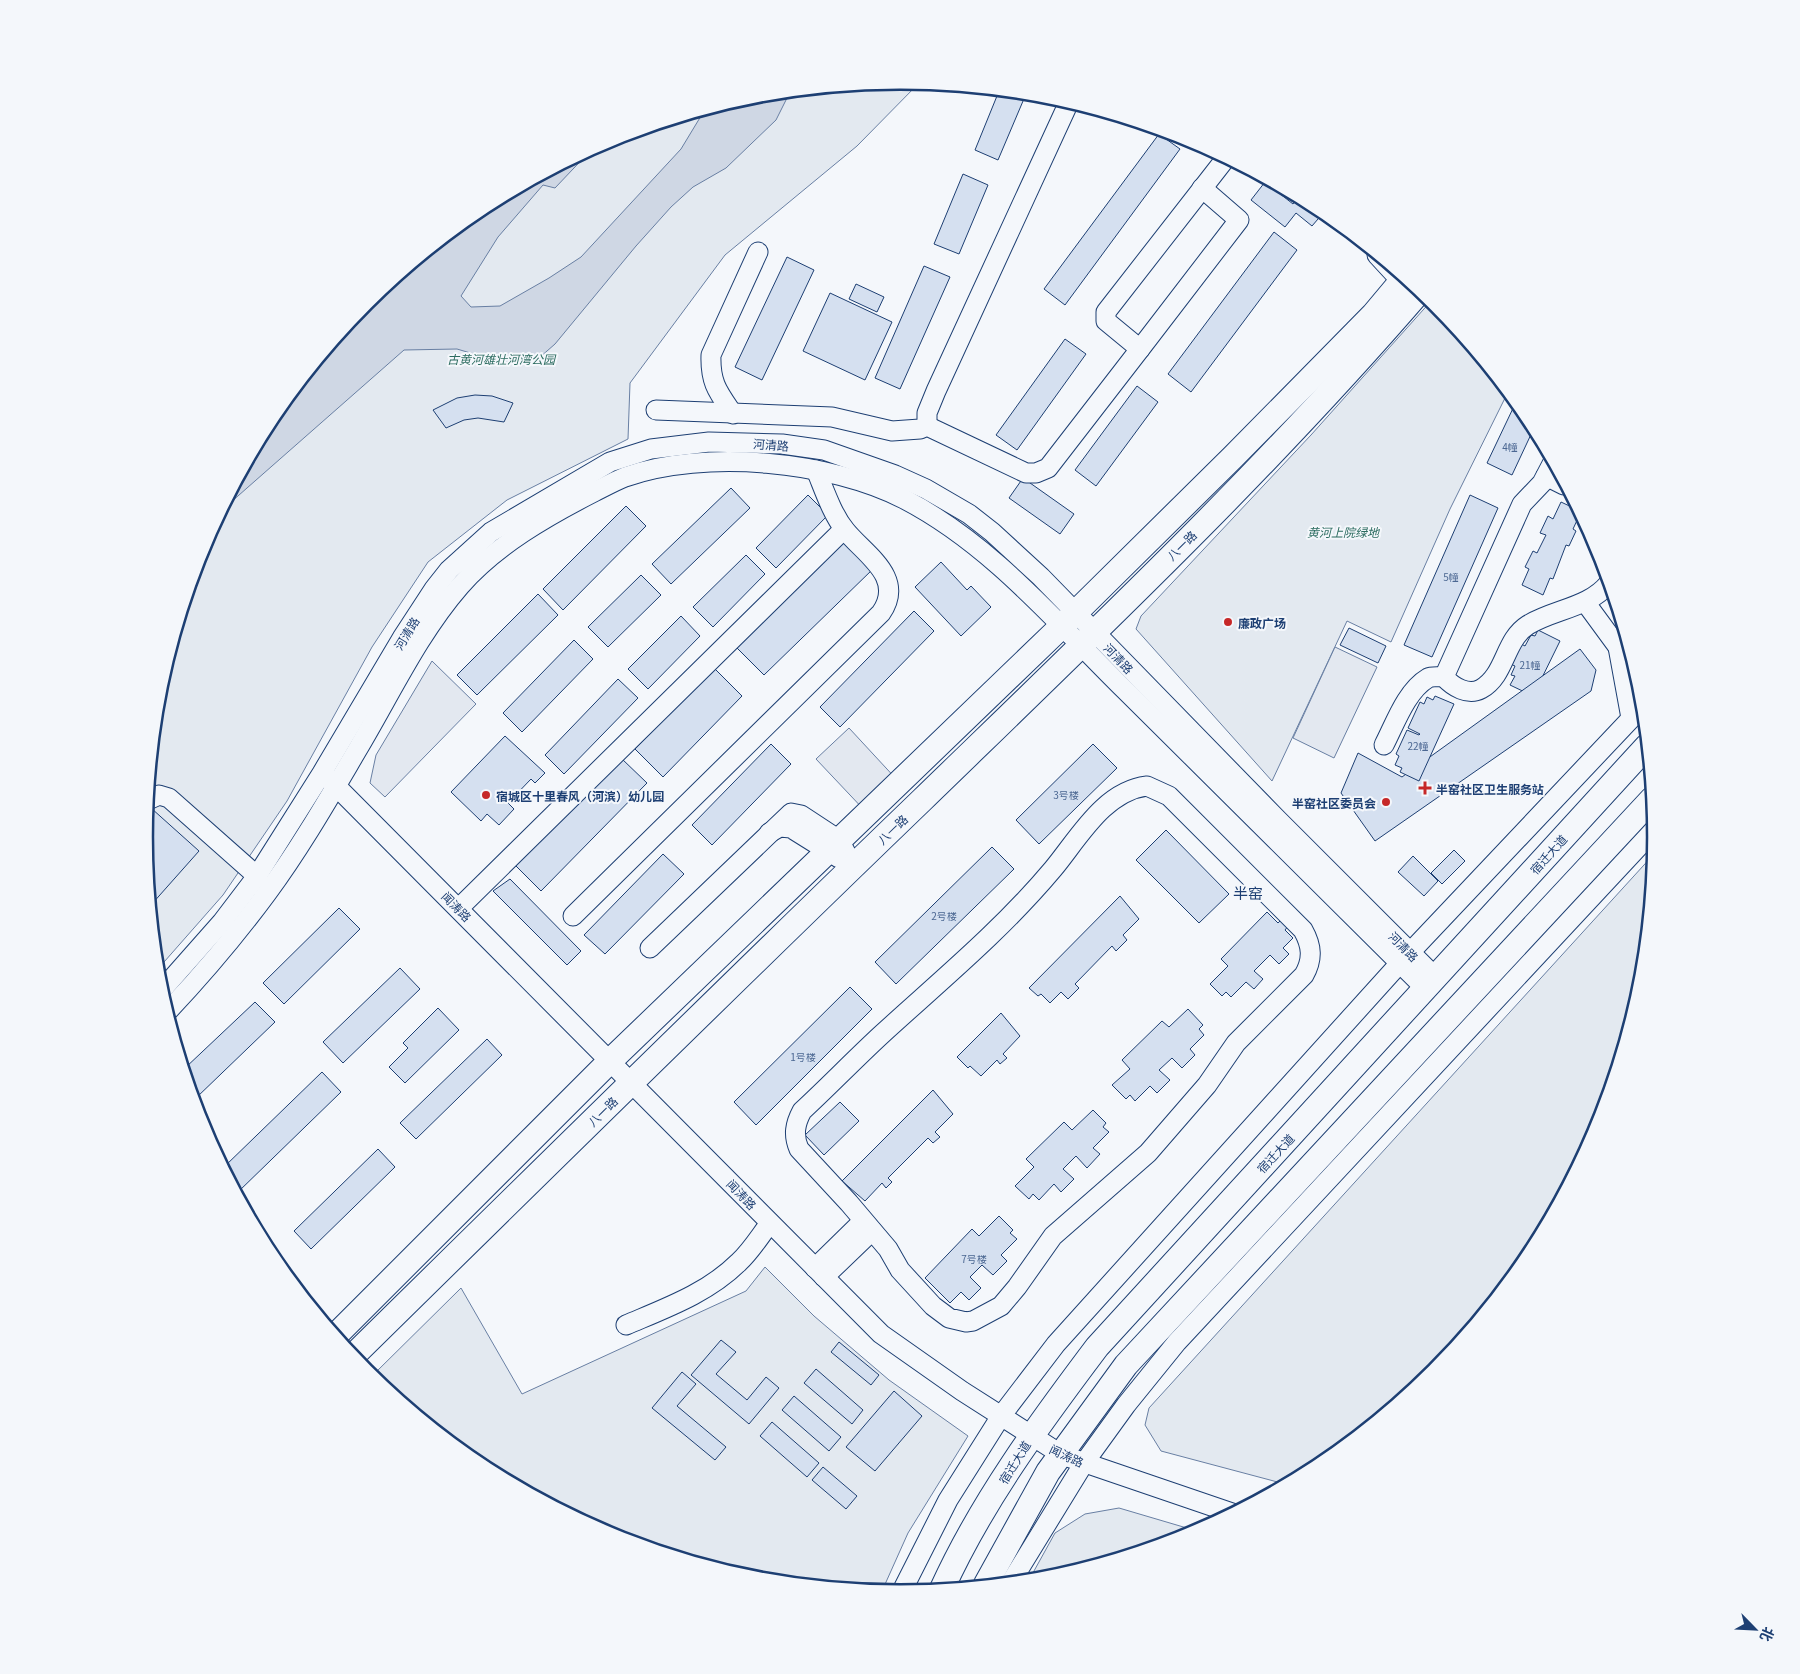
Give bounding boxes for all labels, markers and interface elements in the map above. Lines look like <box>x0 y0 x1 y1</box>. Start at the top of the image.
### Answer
park label: 古黄河雄壮河湾公园 <box>447 350 557 367</box>
street label: 河清路 <box>752 434 790 454</box>
house number: 4幢 <box>1502 439 1518 454</box>
park label: 黄河上院绿地 <box>1307 523 1381 540</box>
street label: 八一路 <box>1162 526 1200 564</box>
house number: 5幢 <box>1443 569 1459 584</box>
street label: 河清路 <box>389 613 423 653</box>
place label: 廉政广场 <box>1238 614 1286 631</box>
marker: 廉政广场 <box>1222 616 1234 628</box>
street label: 河清路 <box>1100 639 1138 677</box>
house number: 21幢 <box>1519 657 1541 672</box>
house number: 22幢 <box>1407 738 1429 753</box>
place label: 半窑社区卫生服务站 <box>1436 780 1544 797</box>
marker: 半窑社区卫生服务站 <box>1418 781 1432 795</box>
place label: 宿城区十里春风（河滨）幼儿园 <box>496 787 664 804</box>
house number: 3号楼 <box>1053 787 1079 802</box>
marker: 宿城区十里春风（河滨）幼儿园 <box>480 789 492 801</box>
place label: 半窑社区委员会 <box>1292 794 1376 811</box>
marker: 半窑社区委员会 <box>1380 796 1392 808</box>
street label: 八一路 <box>873 810 911 848</box>
street label: 宿迁大道 <box>1526 830 1570 878</box>
district label: 半窑 <box>1233 882 1263 903</box>
street label: 闻涛路 <box>438 887 476 925</box>
house number: 2号楼 <box>931 908 957 923</box>
street label: 河清路 <box>1385 927 1423 965</box>
house number: 1号楼 <box>790 1049 816 1064</box>
street label: 八一路 <box>583 1092 621 1130</box>
street label: 宿迁大道 <box>1252 1130 1298 1176</box>
street label: 闻涛路 <box>723 1175 761 1213</box>
house number: 7号楼 <box>961 1251 987 1266</box>
street label: 宿迁大道 <box>994 1437 1034 1487</box>
street label: 闻涛路 <box>1047 1440 1087 1470</box>
north arrow <box>1730 1604 1780 1654</box>
text: 北 <box>1756 1624 1780 1645</box>

